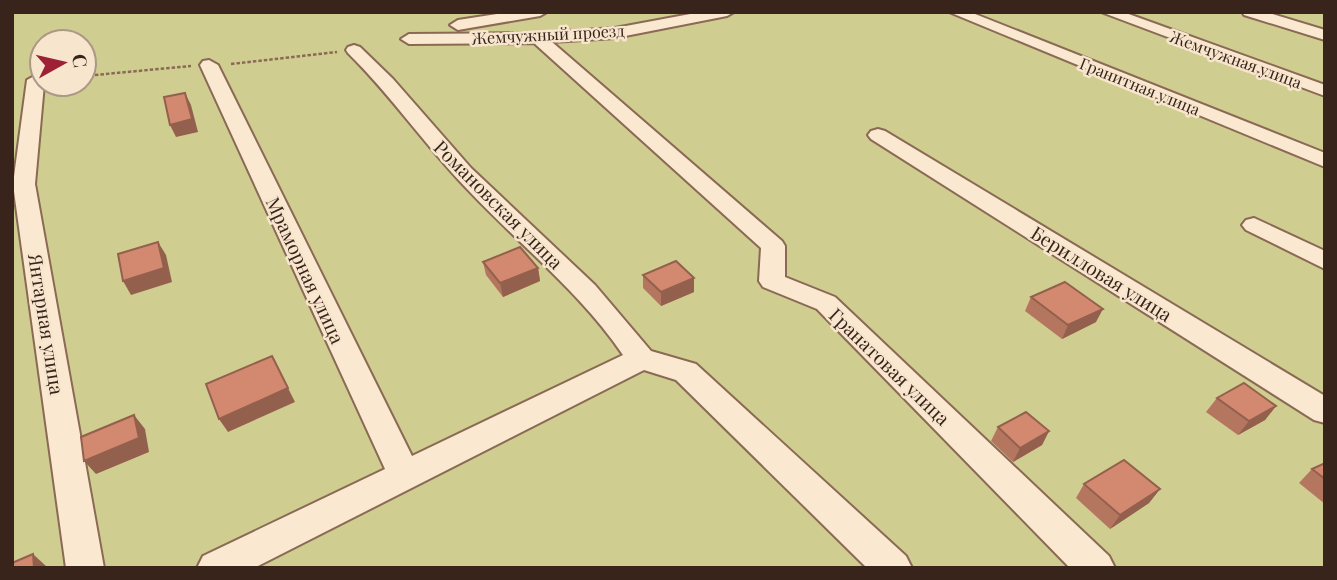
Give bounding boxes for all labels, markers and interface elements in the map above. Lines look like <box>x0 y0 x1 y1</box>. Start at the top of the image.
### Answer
street label: Жемчужный проезд <box>471 19 626 48</box>
street label: Жемчужная улица <box>1167 25 1305 93</box>
north arrow <box>28 28 98 98</box>
text: С <box>67 52 95 69</box>
street label: Гранитная улица <box>1077 52 1203 120</box>
street label: Романовская улица <box>429 134 570 275</box>
street label: Мраморная улица <box>261 192 352 348</box>
street label: Берилловая улица <box>1027 219 1178 327</box>
street label: Янтарная улица <box>23 251 71 397</box>
street label: Гранатовая улица <box>824 302 956 431</box>

